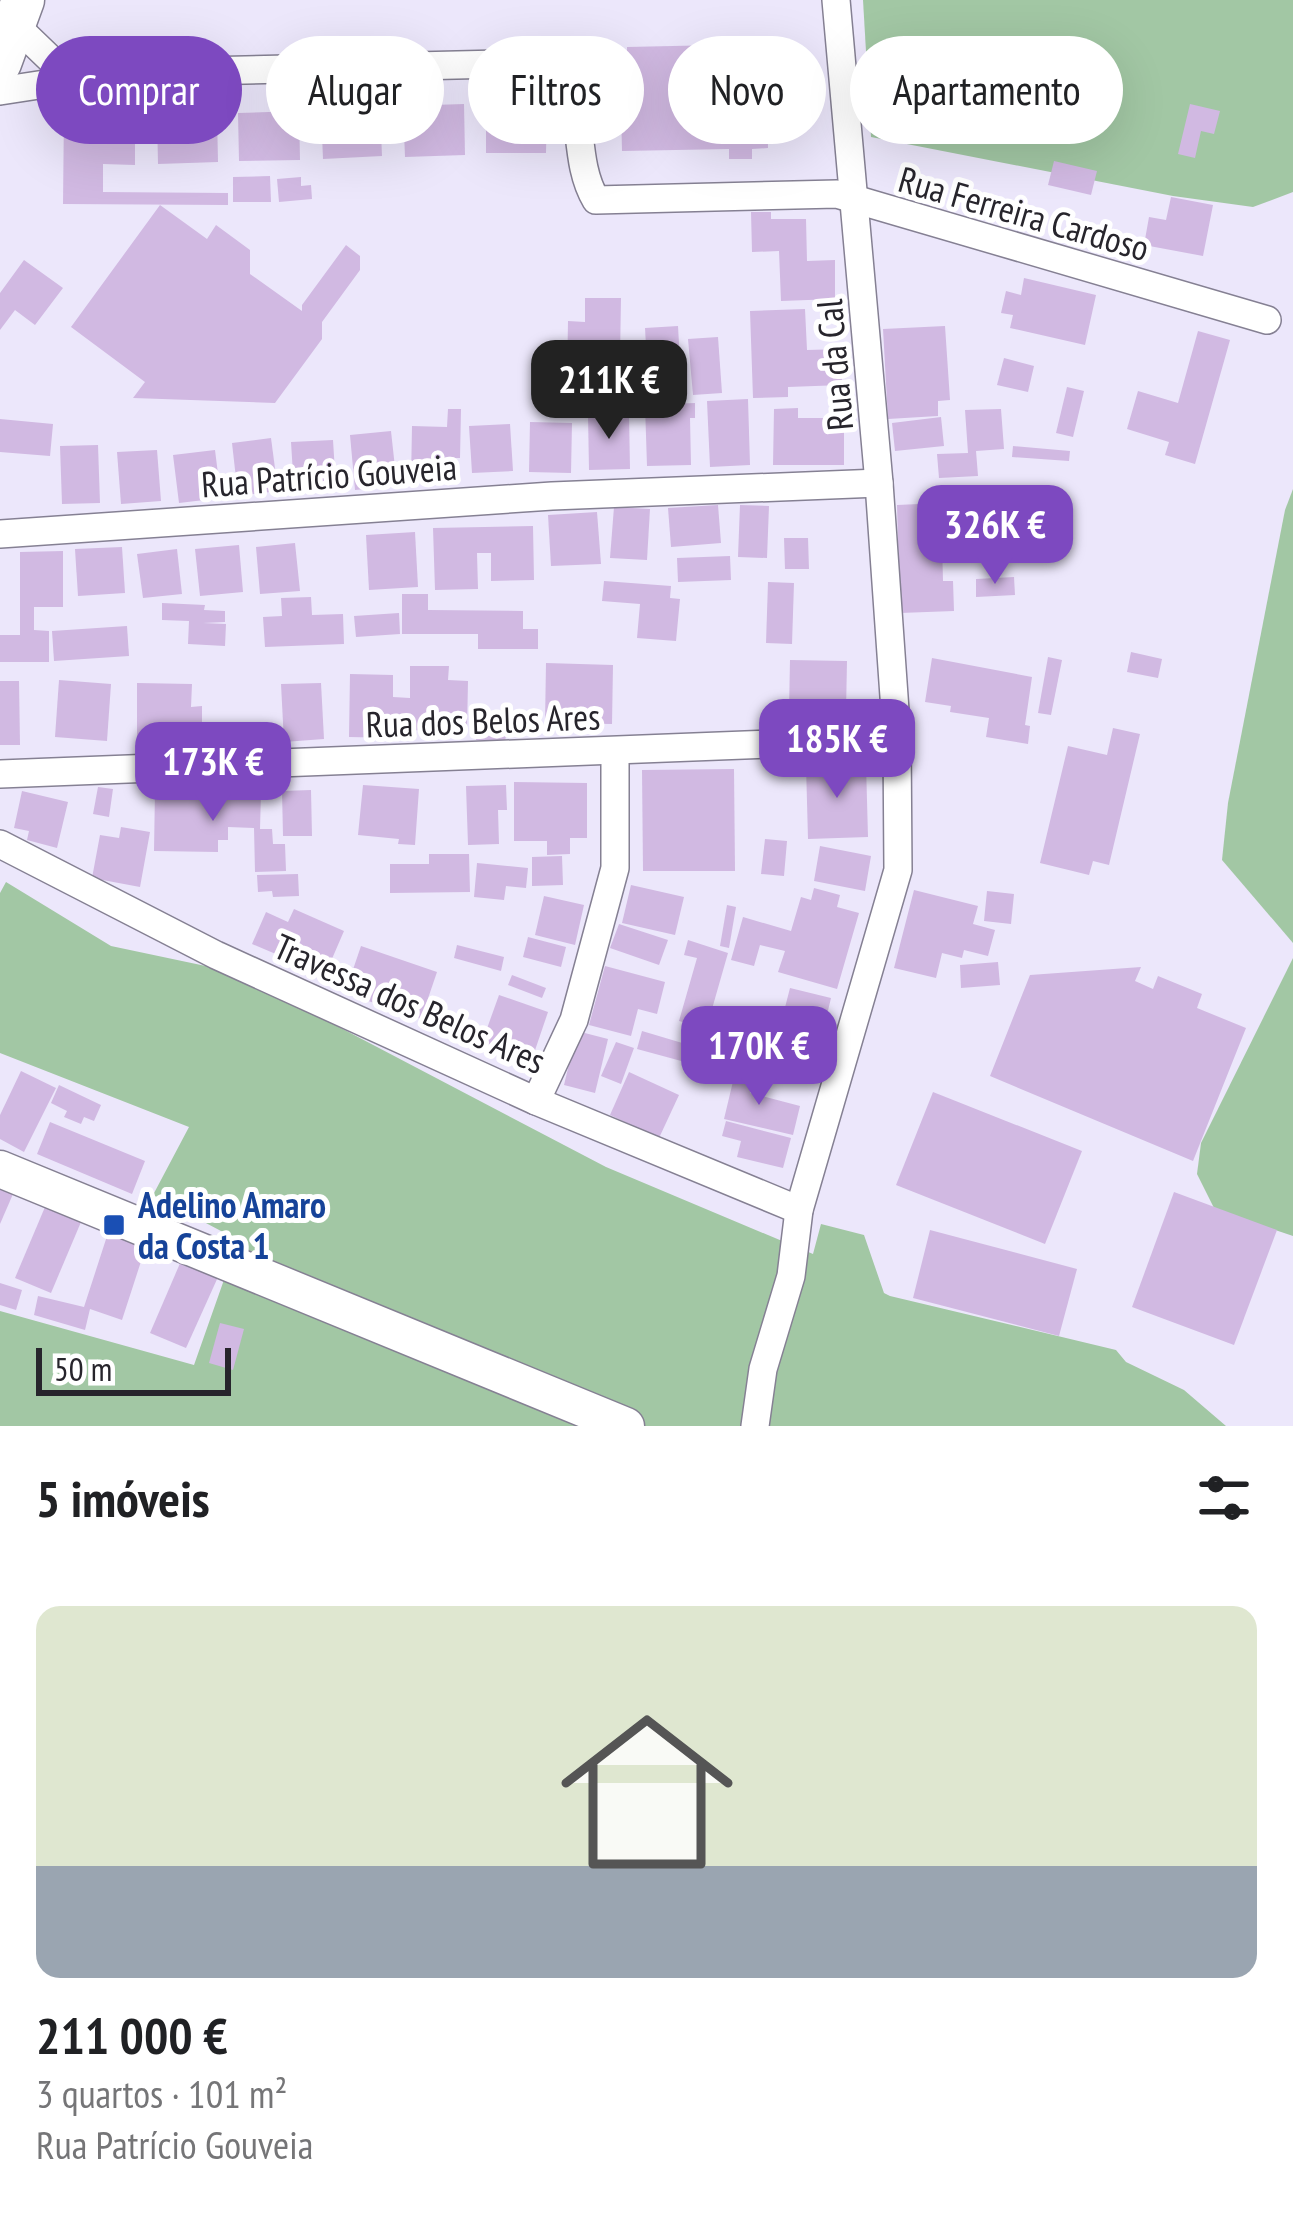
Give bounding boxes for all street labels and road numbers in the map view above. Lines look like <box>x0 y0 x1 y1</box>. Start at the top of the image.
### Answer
street label: Rua Ferreira Cardoso <box>893 155 1155 271</box>
street label: Rua da Cal <box>805 297 863 432</box>
street label: Rua Patrício Gouveia <box>200 443 458 507</box>
street label: Rua dos Belos Ares <box>365 692 601 748</box>
street label: Travessa dos Belos Ares <box>267 922 553 1084</box>

